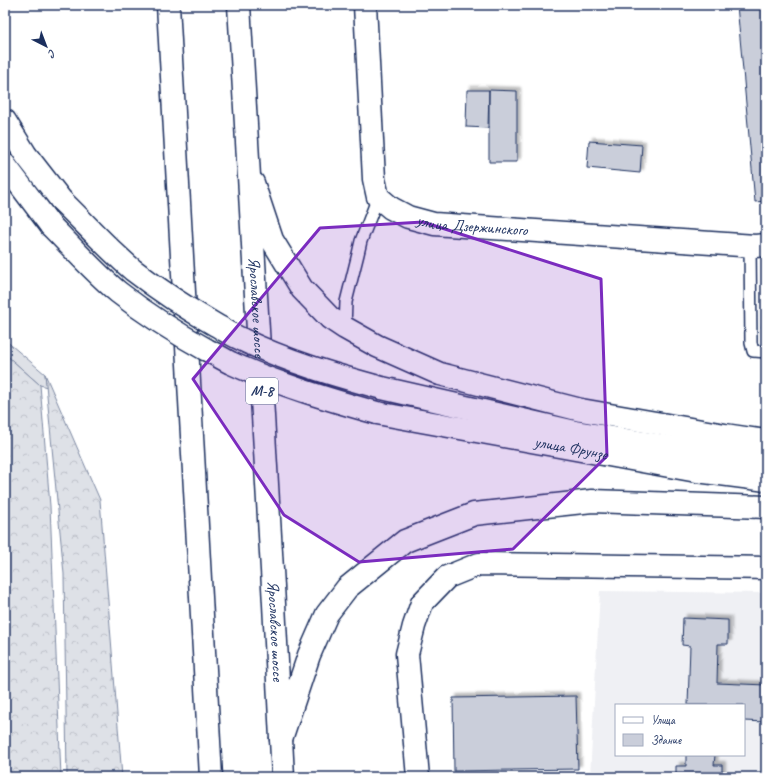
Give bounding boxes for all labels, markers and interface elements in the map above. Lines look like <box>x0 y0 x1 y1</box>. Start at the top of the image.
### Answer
north arrow <box>26 26 66 66</box>
text: С <box>45 46 59 62</box>
street label: улица Дзержинского <box>414 210 529 240</box>
street label: Ярославское шоссе <box>244 257 270 360</box>
road number: М-8 <box>246 378 278 404</box>
street label: улица Фрунзе <box>532 432 610 465</box>
street label: Ярославское шоссе <box>263 580 288 684</box>
legend <box>615 704 745 756</box>
text: Улица <box>651 712 676 728</box>
text: Здание <box>651 732 682 748</box>

